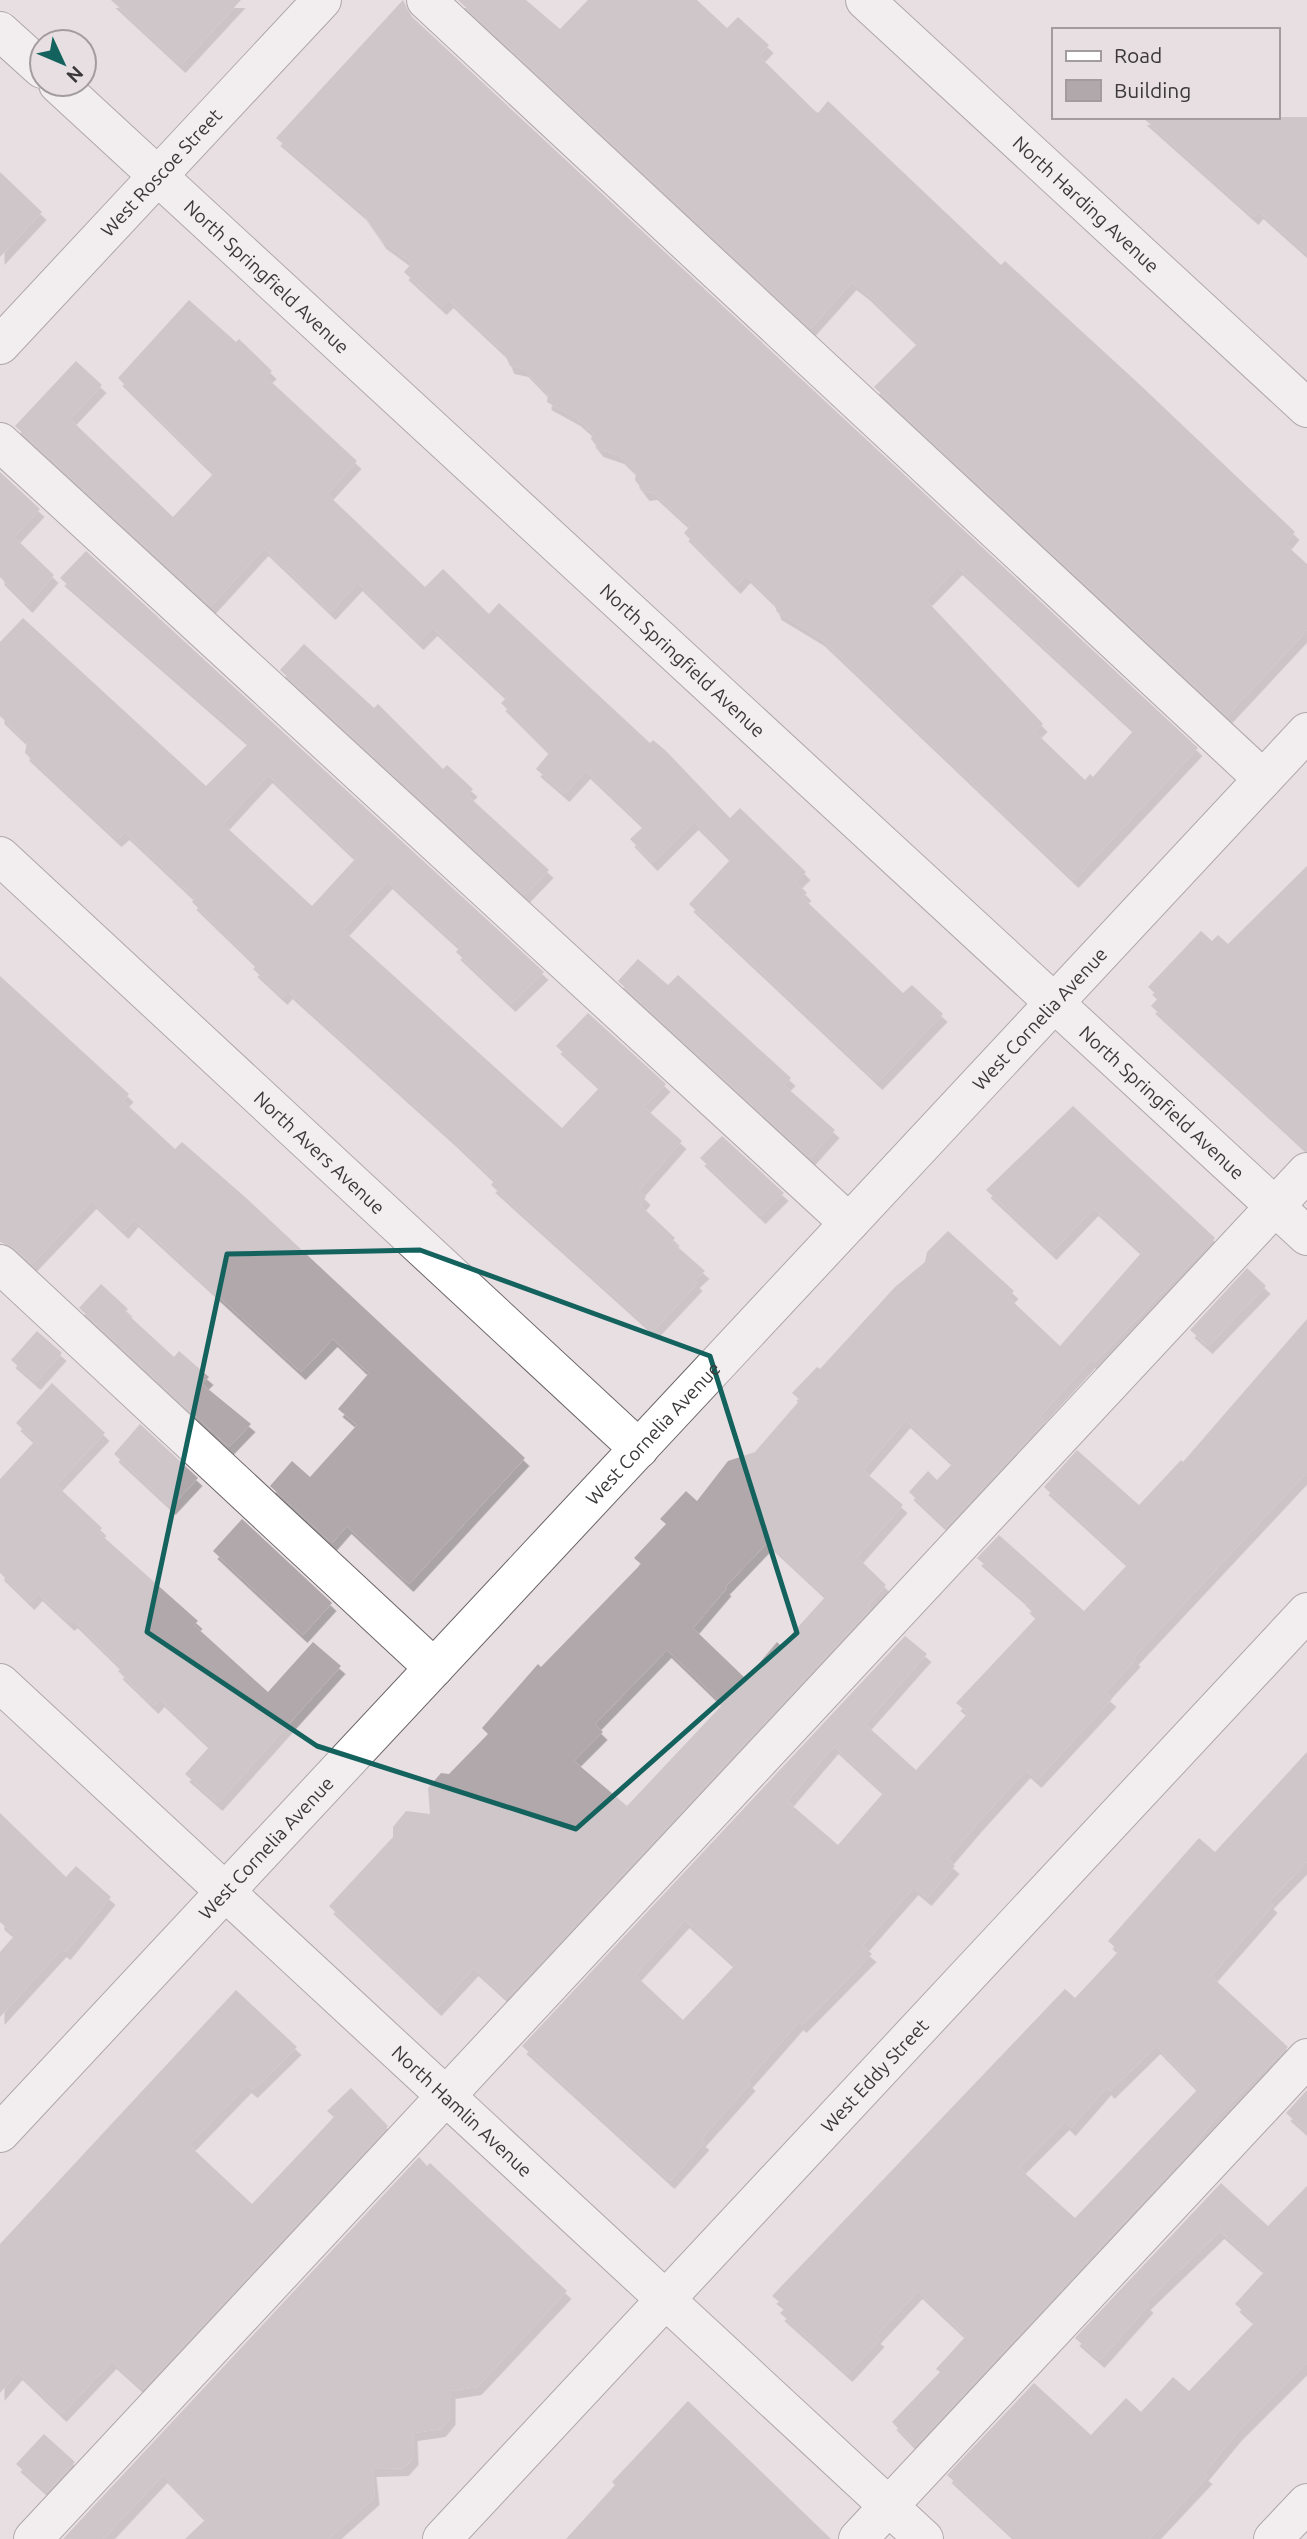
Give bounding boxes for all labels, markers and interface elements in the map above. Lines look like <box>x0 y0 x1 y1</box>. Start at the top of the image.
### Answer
north arrow <box>28 28 98 98</box>
legend <box>1052 28 1279 119</box>
text: Road <box>1114 43 1162 67</box>
text: N <box>62 62 88 88</box>
text: Building <box>1114 78 1191 102</box>
street label: West Roscoe Street <box>96 104 226 241</box>
street label: North Harding Avenue <box>1009 131 1164 277</box>
street label: North Springfield Avenue <box>180 195 354 358</box>
street label: North Springfield Avenue <box>596 579 770 742</box>
street label: West Cornelia Avenue <box>968 943 1111 1095</box>
street label: North Springfield Avenue <box>1075 1021 1249 1184</box>
street label: North Avers Avenue <box>250 1087 389 1219</box>
street label: West Cornelia Avenue <box>581 1357 725 1509</box>
street label: West Cornelia Avenue <box>194 1772 338 1924</box>
street label: West Eddy Street <box>816 2014 933 2137</box>
street label: North Hamlin Avenue <box>388 2041 537 2181</box>

